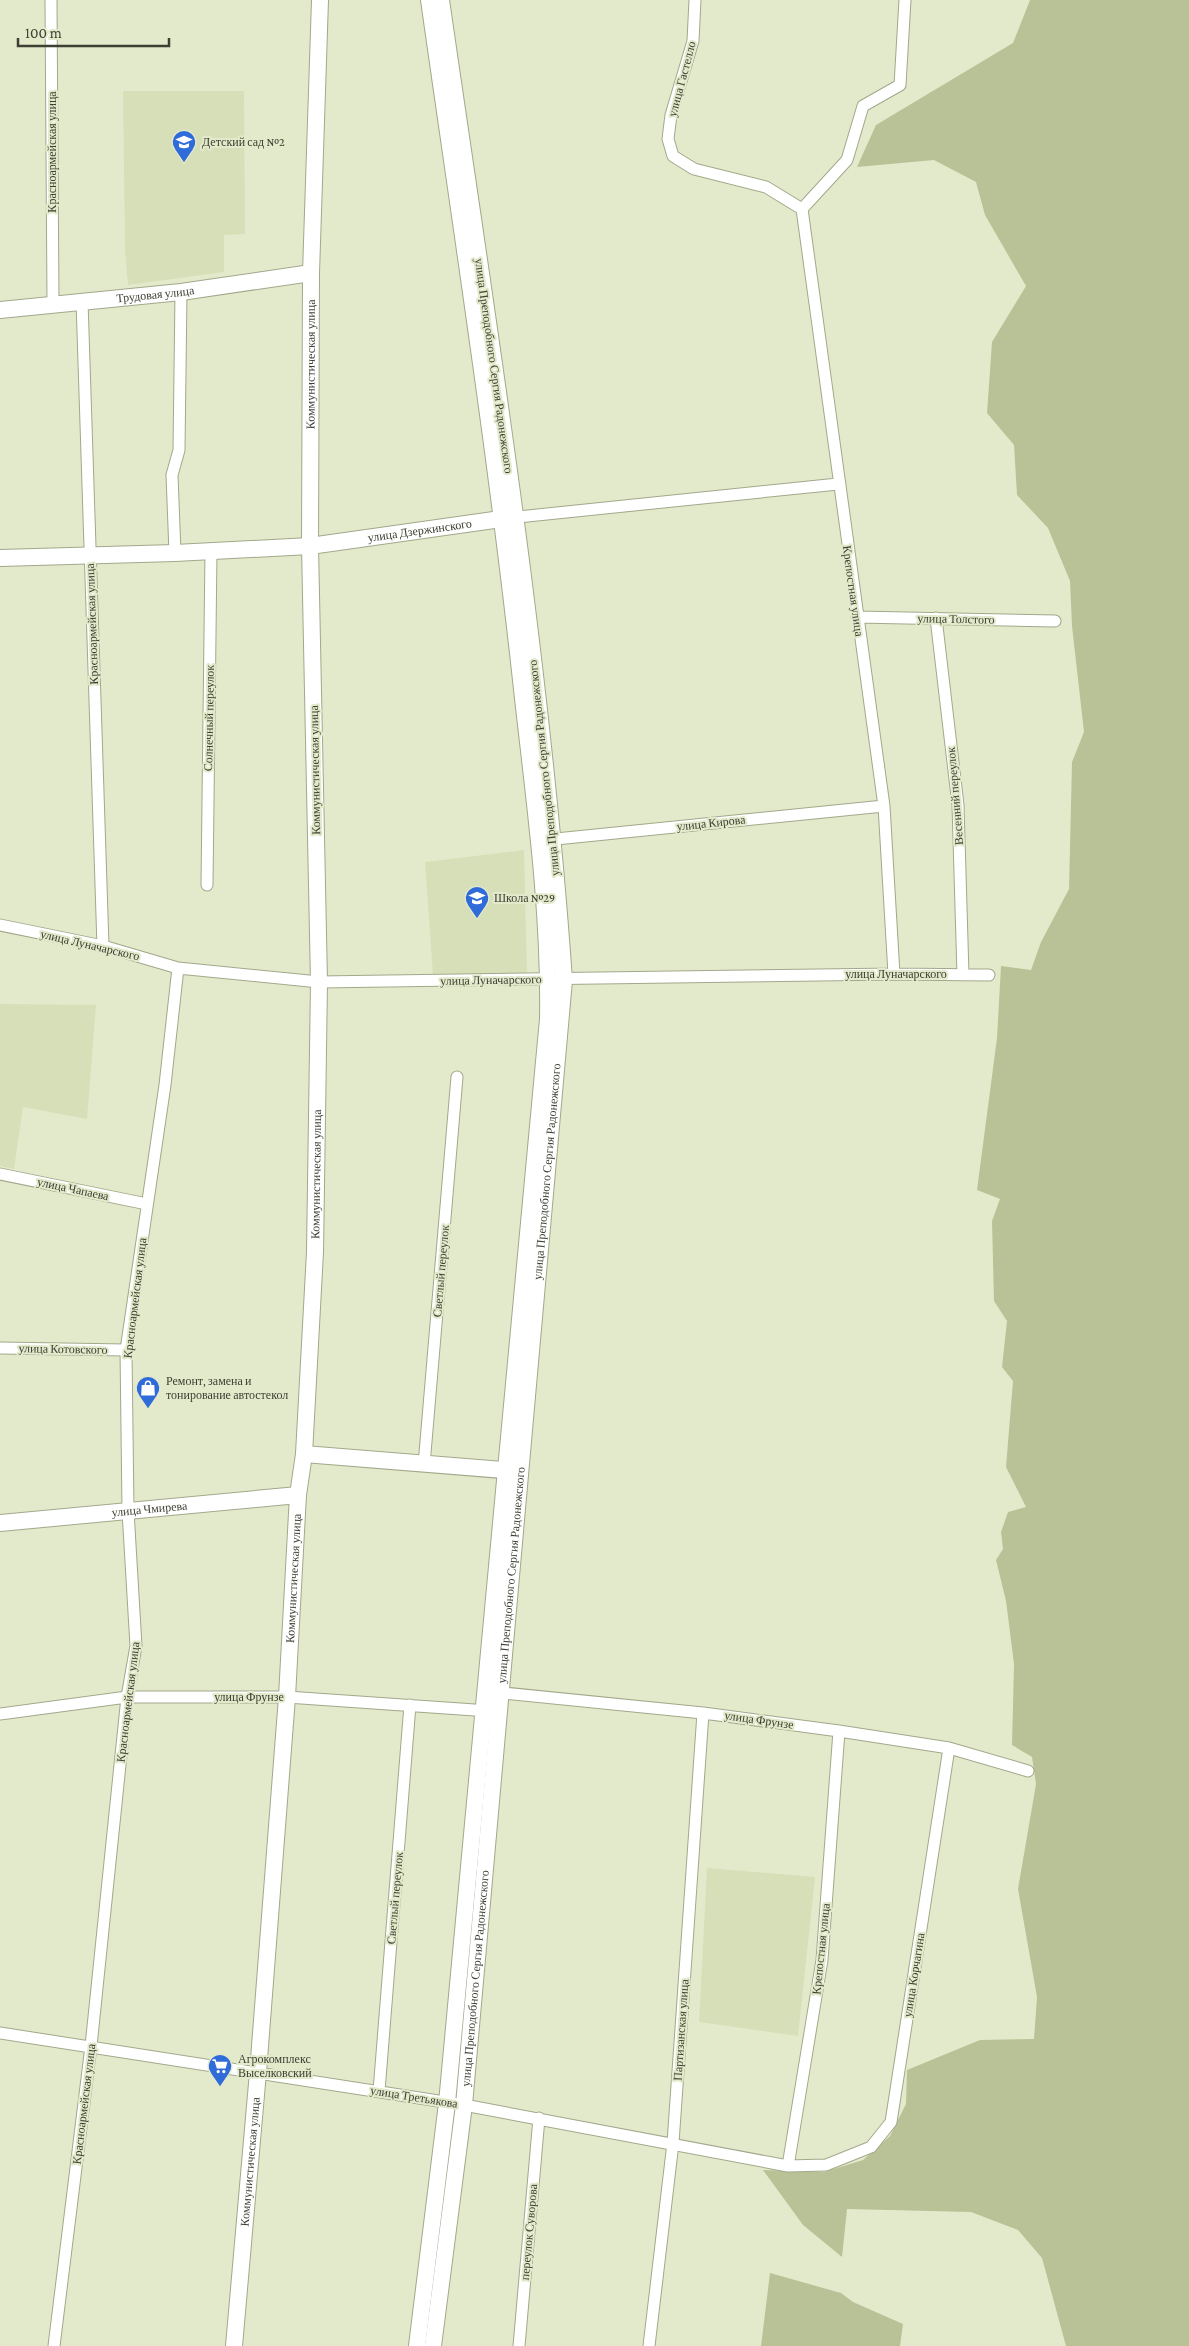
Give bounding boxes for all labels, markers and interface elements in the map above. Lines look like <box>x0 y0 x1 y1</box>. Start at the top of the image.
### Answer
scale bar <box>18 15 169 47</box>
text: 100 m <box>25 25 62 41</box>
street label: улица Гастелло <box>665 40 699 118</box>
street label: Красноармейская улица <box>45 91 59 213</box>
school or university icon: Детский сад №2 <box>171 129 197 163</box>
place label: Детский сад №2 <box>202 135 285 149</box>
street label: улица Преподобного Сергия Радонежского <box>472 258 516 474</box>
street label: Трудовая улица <box>116 283 196 305</box>
street label: Коммунистическая улица <box>303 299 318 429</box>
street label: улица Дзержинского <box>367 516 473 545</box>
street label: Крепостная улица <box>840 545 866 638</box>
street label: Красноармейская улица <box>83 562 101 685</box>
street label: улица Толстого <box>917 611 995 627</box>
street label: улица Преподобного Сергия Радонежского <box>526 659 562 877</box>
street label: Солнечный переулок <box>201 664 217 771</box>
street label: Коммунистическая улица <box>307 704 323 835</box>
street label: Весенний переулок <box>944 746 966 846</box>
street label: улица Кирова <box>676 812 747 834</box>
school or university icon: Школа №29 <box>464 885 490 919</box>
place label: Школа №29 <box>494 891 555 905</box>
street label: улица Луначарского <box>39 927 141 963</box>
street label: улица Луначарского <box>845 967 947 981</box>
street label: улица Луначарского <box>440 972 542 988</box>
street label: улица Преподобного Сергия Радонежского <box>530 1063 564 1280</box>
street label: Коммунистическая улица <box>308 1109 324 1239</box>
street label: улица Чапаева <box>36 1175 111 1204</box>
street label: Светлый переулок <box>430 1224 452 1318</box>
street label: Красноармейская улица <box>121 1236 149 1359</box>
street label: улица Котовского <box>18 1341 108 1357</box>
place label: Ремонт, замена и тонирование автостекол <box>166 1374 288 1402</box>
shop icon: Ремонт, замена и тонирование автостекол <box>135 1375 161 1409</box>
street label: улица Преподобного Сергия Радонежского <box>495 1466 528 1684</box>
street label: улица Чмирева <box>111 1498 188 1519</box>
street label: Коммунистическая улица <box>283 1513 304 1643</box>
street label: Красноармейская улица <box>114 1640 142 1763</box>
street label: улица Фрунзе <box>214 1690 284 1704</box>
street label: улица Фрунзе <box>724 1708 794 1732</box>
street label: Светлый переулок <box>384 1851 406 1945</box>
street label: улица Преподобного Сергия Радонежского <box>459 1870 492 2087</box>
street label: Крепостная улица <box>809 1902 833 1995</box>
street label: улица Корчагина <box>900 1931 928 2018</box>
street label: Партизанская улица <box>670 1978 692 2081</box>
street label: Красноармейская улица <box>70 2042 98 2165</box>
place label: Агрокомплекс Выселковский <box>238 2052 312 2080</box>
supermarket icon: Агрокомплекс Выселковский <box>207 2053 233 2087</box>
street label: улица Третьякова <box>369 2083 459 2111</box>
street label: Коммунистическая улица <box>238 2096 263 2227</box>
street label: переулок Суворова <box>518 2183 540 2281</box>

